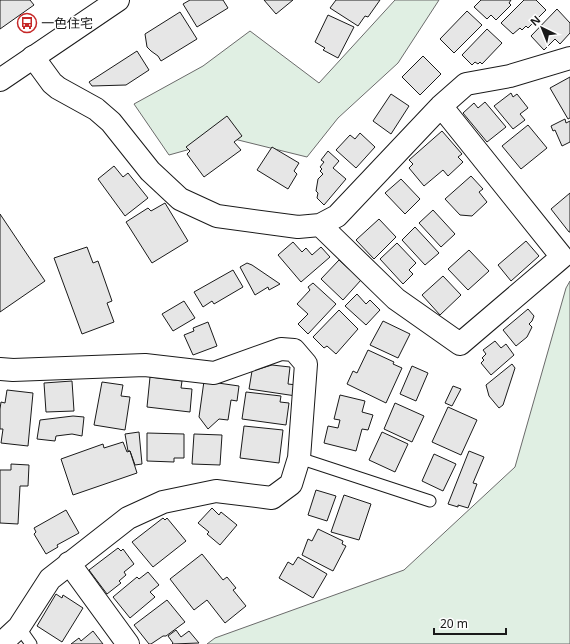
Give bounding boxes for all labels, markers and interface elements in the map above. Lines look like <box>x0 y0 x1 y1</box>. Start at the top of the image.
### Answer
north arrow <box>522 8 562 48</box>
bus stop icon: 一色住宅 <box>16 12 38 34</box>
text: N <box>526 12 543 29</box>
place label: 一色住宅 <box>41 14 93 32</box>
scale bar <box>434 610 506 636</box>
text: 20 m <box>440 615 468 632</box>

